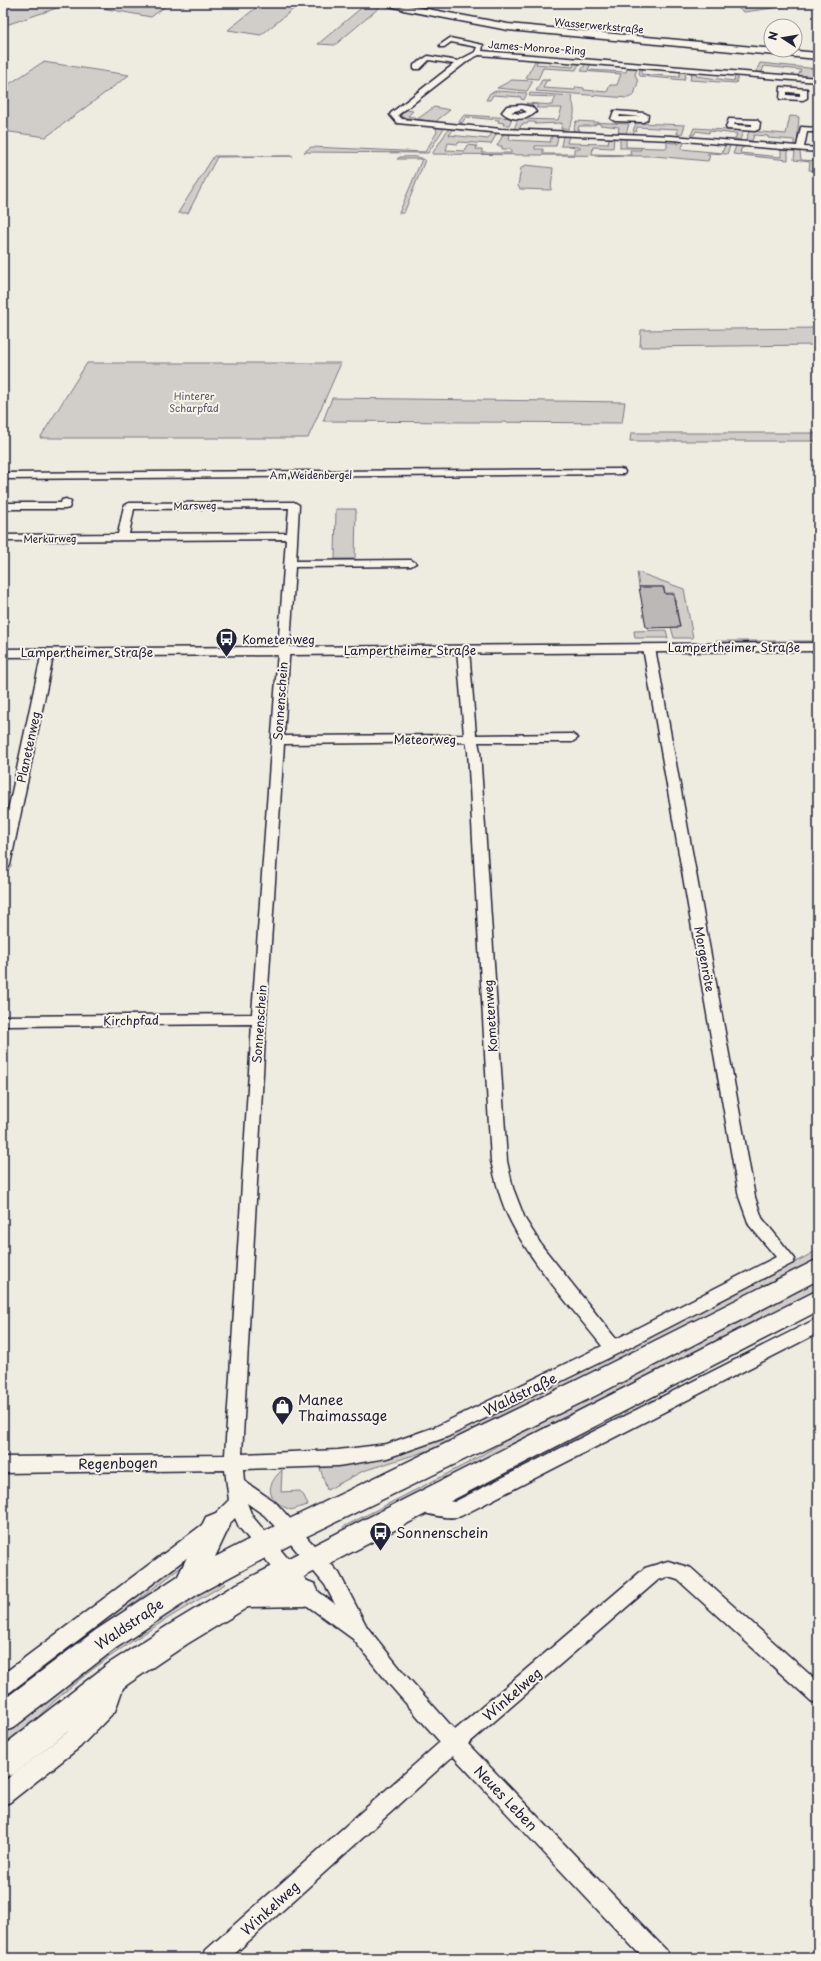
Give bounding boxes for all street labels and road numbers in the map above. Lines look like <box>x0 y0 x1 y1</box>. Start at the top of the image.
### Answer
street label: Wasserwerkstraße <box>554 14 644 36</box>
street label: James-Monroe-Ring <box>488 36 587 58</box>
street label: Am Weidenbergel <box>270 467 352 482</box>
street label: Marsweg <box>173 497 217 513</box>
street label: Merkurweg <box>23 530 77 546</box>
street label: Lampertheimer Straße <box>668 638 800 656</box>
street label: Lampertheimer Straße <box>344 641 476 659</box>
street label: Lampertheimer Straße <box>21 643 153 661</box>
street label: Sonnenschein <box>268 661 292 741</box>
street label: Planetenweg <box>12 710 44 784</box>
street label: Meteorweg <box>394 730 456 748</box>
street label: Morgenröte <box>690 925 720 993</box>
street label: Kometenweg <box>478 979 502 1053</box>
street label: Sonnenschein <box>247 984 271 1064</box>
street label: Kirchpfad <box>103 1011 159 1029</box>
street label: Waldstraße <box>480 1367 560 1421</box>
street label: Regenbogen <box>78 1452 158 1474</box>
street label: Waldstraße <box>90 1593 168 1655</box>
street label: Winkelweg <box>478 1662 546 1726</box>
street label: Neues Leben <box>469 1761 543 1835</box>
street label: Winkelweg <box>236 1876 304 1940</box>

